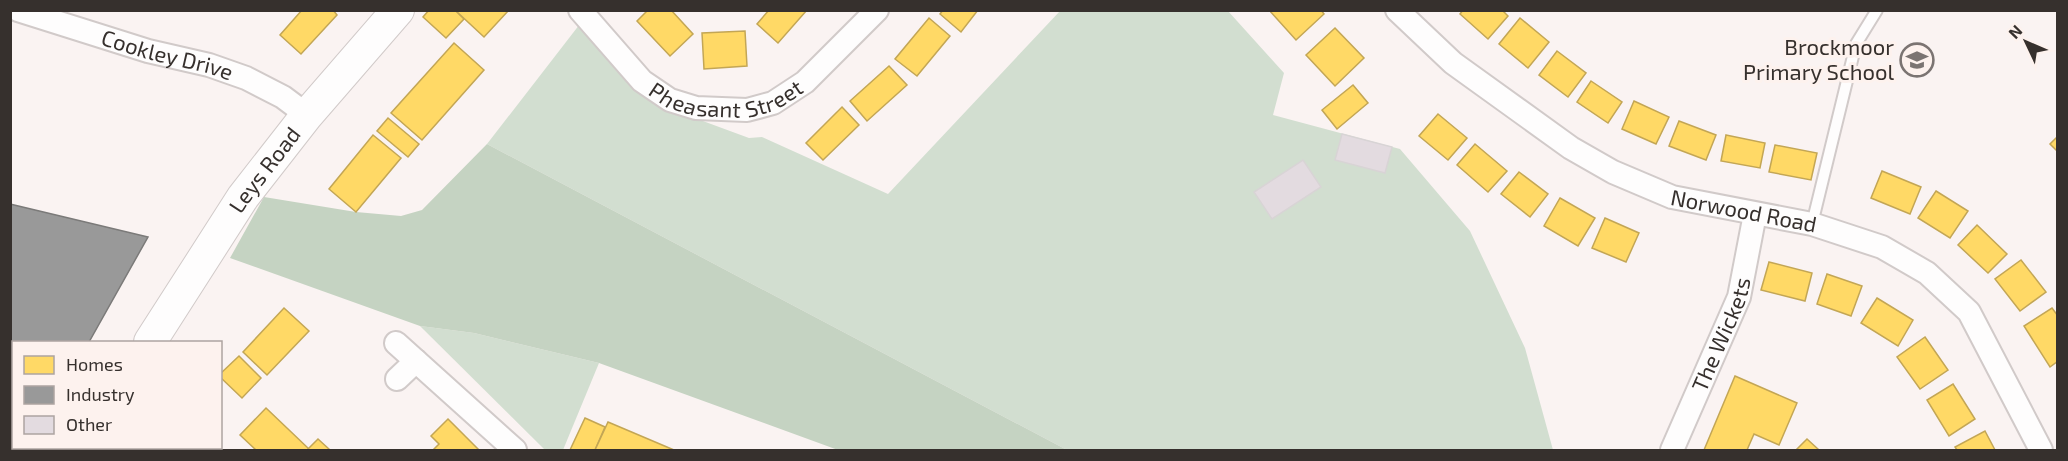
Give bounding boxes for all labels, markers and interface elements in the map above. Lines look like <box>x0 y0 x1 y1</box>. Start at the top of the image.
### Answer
north arrow <box>1996 12 2056 72</box>
text: N <box>2004 20 2026 42</box>
street label: Cookley Drive <box>99 23 237 85</box>
place label: Brockmoor Primary School <box>1743 33 1894 84</box>
school or university icon: Brockmoor Primary School <box>1899 42 1935 78</box>
street label: Pheasant Street <box>646 65 806 95</box>
text: Pheasant Street <box>645 73 807 122</box>
street label: Leys Road <box>223 121 305 217</box>
street label: Norwood Road <box>1669 183 1819 237</box>
street label: The Wickets <box>1685 275 1755 395</box>
legend <box>12 341 222 449</box>
text: Homes <box>66 353 123 375</box>
text: Industry <box>66 383 135 405</box>
text: Other <box>66 413 112 435</box>

